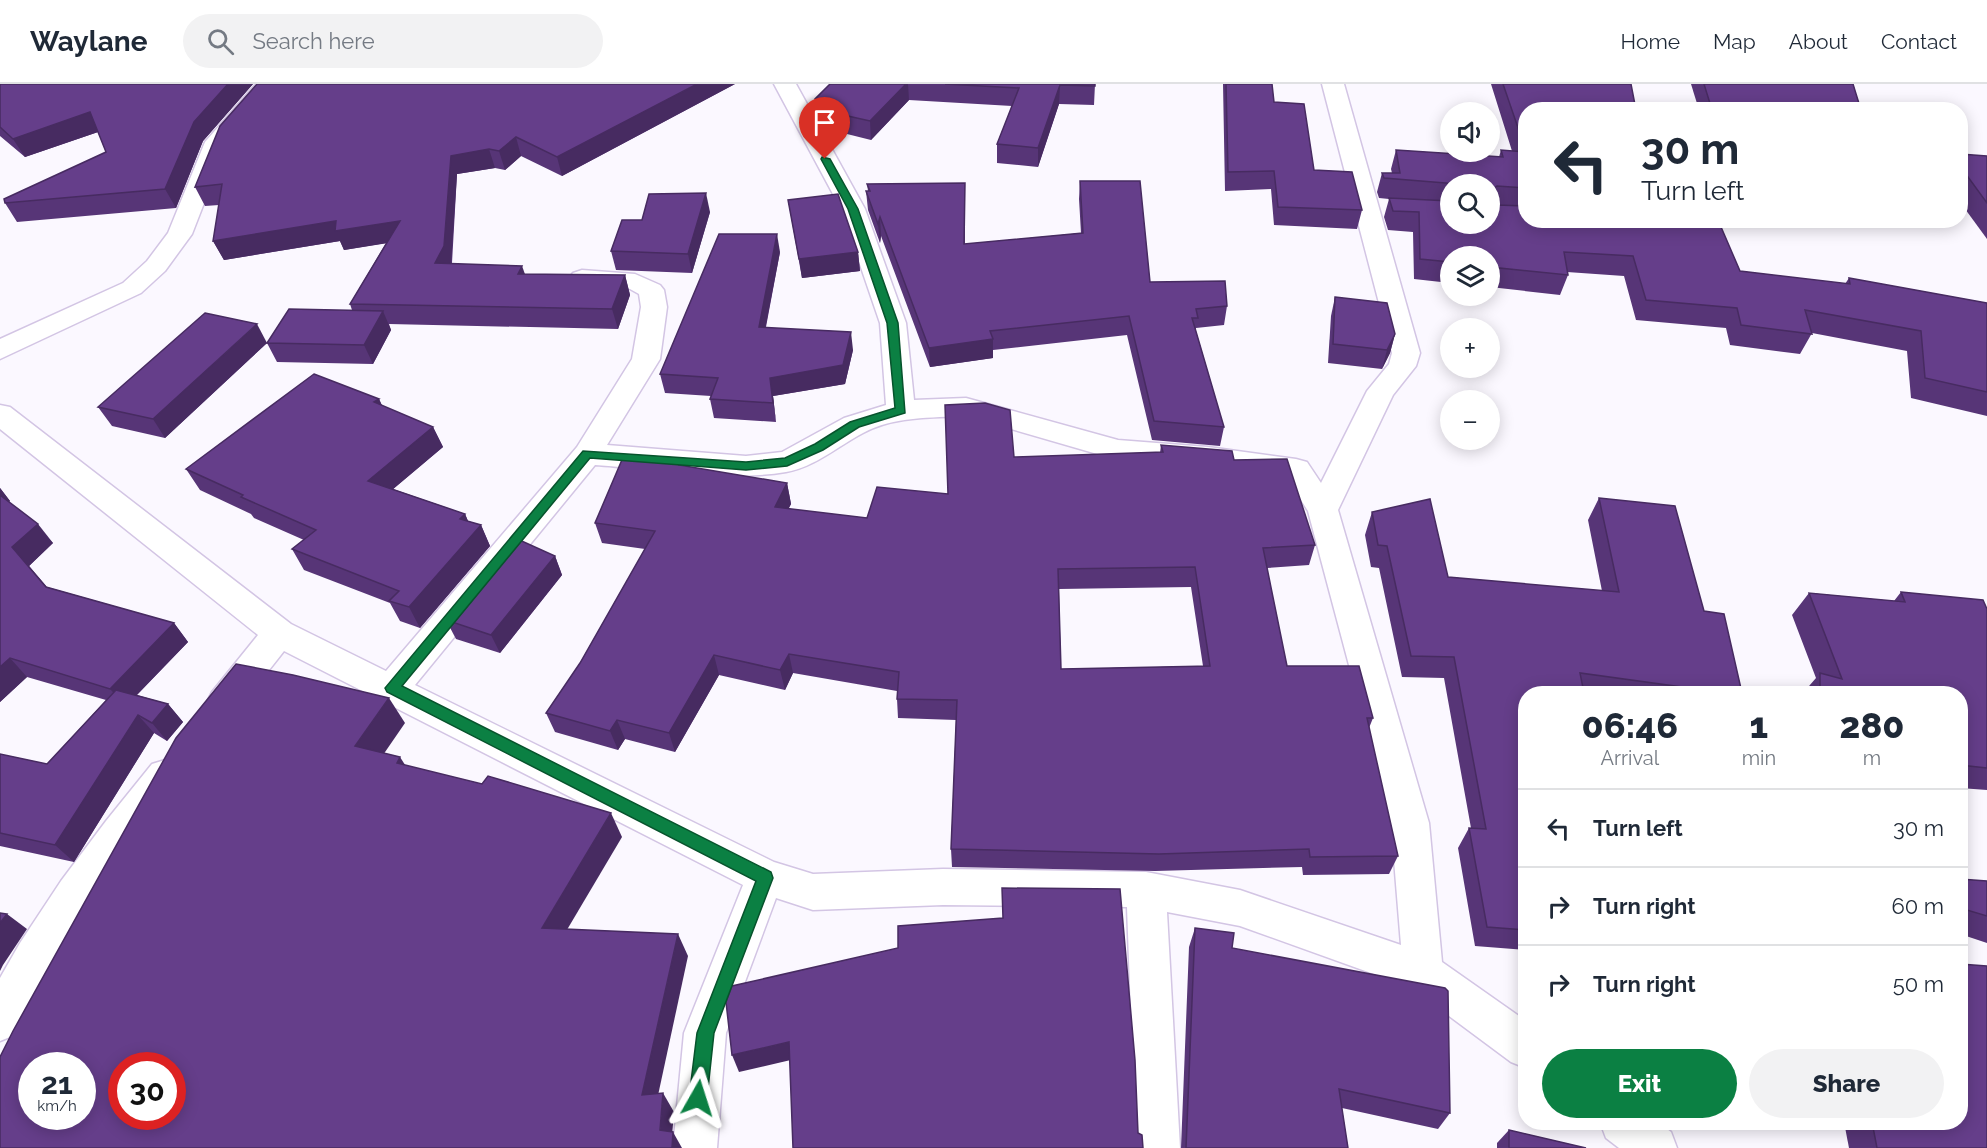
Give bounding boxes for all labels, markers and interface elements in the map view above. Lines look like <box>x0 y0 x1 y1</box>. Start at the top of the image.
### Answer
search box <box>183 14 603 68</box>
text: Waylane <box>30 25 147 58</box>
icon: search <box>204 25 237 58</box>
text: Search here <box>252 28 375 54</box>
text: Home <box>1621 29 1680 54</box>
text: Map <box>1713 29 1756 54</box>
text: About <box>1789 29 1848 54</box>
text: Contact <box>1881 29 1957 54</box>
pin <box>799 97 850 159</box>
map controls <box>1440 102 1500 450</box>
button: sound <box>1440 102 1500 162</box>
icon: arrive <box>808 106 841 139</box>
text: 30 m <box>1641 125 1739 174</box>
icon: left <box>1542 126 1620 204</box>
button: search <box>1440 174 1500 234</box>
text: Turn left <box>1641 175 1744 206</box>
button: layers <box>1440 246 1500 306</box>
button: + <box>1440 318 1500 378</box>
button: − <box>1440 390 1500 450</box>
text: 06:46 <box>1582 704 1678 746</box>
text: 1 <box>1750 704 1768 746</box>
text: 280 <box>1840 704 1904 746</box>
text: Arrival <box>1600 746 1659 770</box>
text: min <box>1742 746 1776 770</box>
text: m <box>1863 746 1881 770</box>
icon: left <box>1542 812 1575 845</box>
text: Turn left <box>1593 815 1683 841</box>
text: 30 m <box>1893 815 1944 841</box>
icon: right <box>1542 890 1575 923</box>
text: Turn right <box>1593 893 1696 919</box>
text: 60 m <box>1891 893 1944 919</box>
icon: right <box>1542 968 1575 1001</box>
text: Turn right <box>1593 971 1696 997</box>
text: 50 m <box>1893 971 1944 997</box>
button: Exit <box>1542 1049 1737 1118</box>
button: Share <box>1749 1049 1944 1118</box>
speed limit sign: 30 <box>108 1052 186 1130</box>
text: 21 <box>41 1066 73 1101</box>
position arrow <box>666 1066 730 1130</box>
text: km/h <box>37 1097 77 1115</box>

